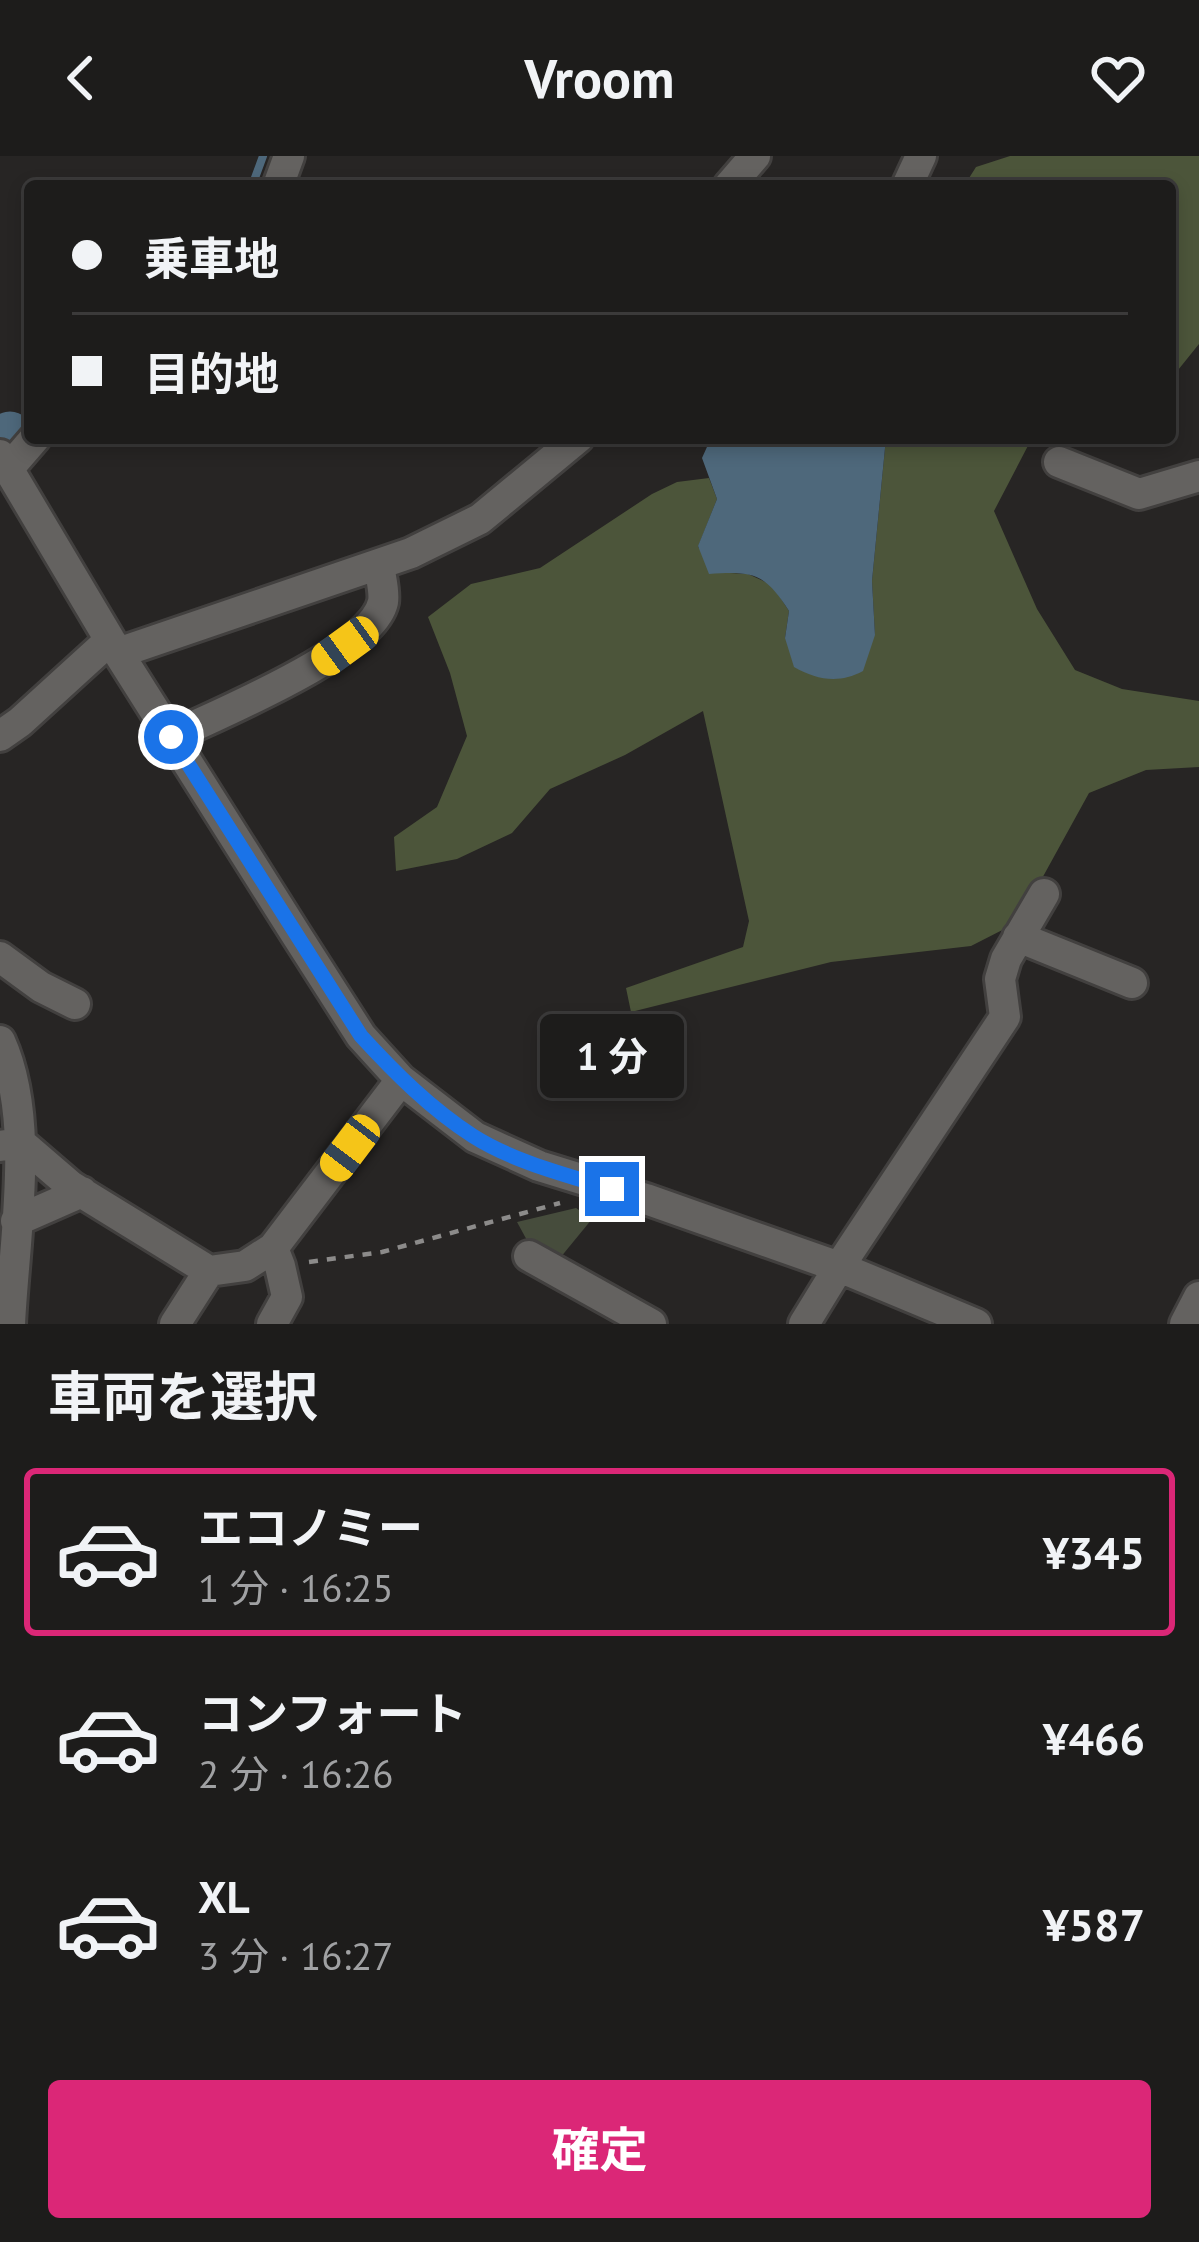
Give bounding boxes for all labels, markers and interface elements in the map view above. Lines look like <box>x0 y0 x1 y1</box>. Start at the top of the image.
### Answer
text: Vroom <box>525 43 674 113</box>
icon: back <box>48 45 114 111</box>
icon: heart <box>1085 45 1151 111</box>
text: 乗車地 <box>144 229 279 287</box>
text: 目的地 <box>144 344 279 402</box>
car <box>305 610 385 682</box>
route start <box>144 710 198 764</box>
callout: 1 分 <box>540 1015 684 1099</box>
text: 1 分 <box>577 1030 647 1081</box>
car <box>314 1108 386 1188</box>
route end <box>585 1162 639 1216</box>
text: 車両を選択 <box>48 1361 318 1431</box>
icon: car <box>54 1498 162 1606</box>
text: エコノミー <box>198 1498 423 1556</box>
text: ¥345 <box>1043 1523 1145 1581</box>
text: 1 分 · 16:25 <box>198 1562 393 1613</box>
icon: car <box>54 1684 162 1792</box>
text: コンフォート <box>198 1684 467 1742</box>
text: ¥466 <box>1043 1709 1145 1767</box>
text: 2 分 · 16:26 <box>198 1748 393 1799</box>
text: XL <box>198 1867 250 1925</box>
icon: car <box>54 1870 162 1978</box>
text: ¥587 <box>1043 1895 1145 1953</box>
text: 3 分 · 16:27 <box>198 1930 393 1981</box>
button: 確定 <box>48 2080 1151 2218</box>

